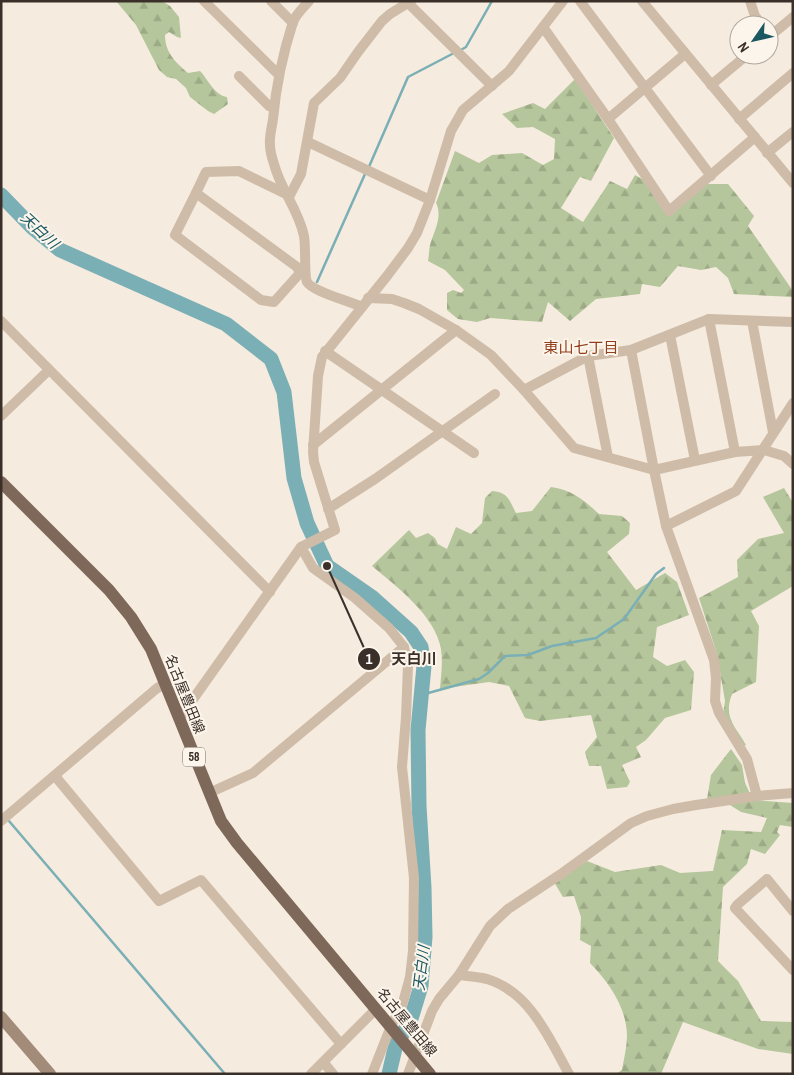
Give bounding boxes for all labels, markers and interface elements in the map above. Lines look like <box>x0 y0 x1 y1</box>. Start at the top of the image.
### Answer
north arrow <box>729 15 779 65</box>
text: N <box>733 39 753 56</box>
water label: 天白川 <box>16 207 65 254</box>
district label: 東山七丁目 <box>543 337 619 358</box>
callout: 天白川 <box>357 644 447 674</box>
text: 1 <box>366 648 373 669</box>
text: 天白川 <box>391 648 437 669</box>
street label: 名古屋豊田線 <box>161 652 209 736</box>
road number: 58 <box>183 748 205 766</box>
water label: 天白川 <box>408 942 434 992</box>
street label: 名古屋豊田線 <box>373 984 441 1060</box>

